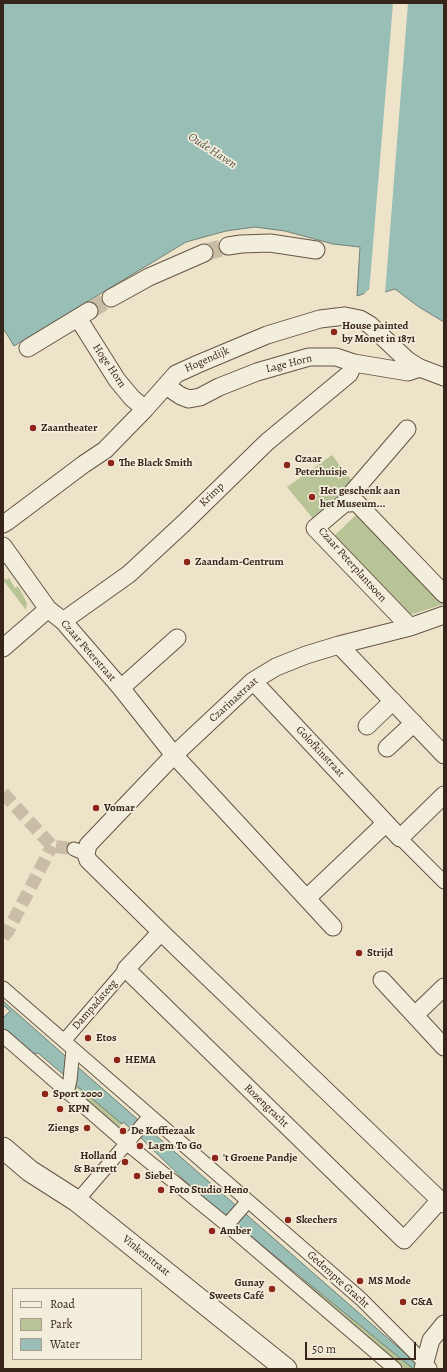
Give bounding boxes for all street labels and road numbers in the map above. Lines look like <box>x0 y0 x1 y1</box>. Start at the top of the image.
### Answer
street label: Hoge Horn <box>90 342 128 390</box>
street label: Hogendijk <box>183 344 231 376</box>
street label: Lage Horn <box>265 352 313 376</box>
street label: Krimp <box>197 480 227 510</box>
street label: Czaar Peterplantsoen <box>315 525 389 605</box>
street label: Czaar Peterstraat <box>58 617 118 685</box>
street label: Czarinastraat <box>207 675 261 725</box>
street label: Golofkinstraat <box>293 724 347 780</box>
street label: Dampadsteeg <box>70 977 120 1033</box>
street label: Rozengracht <box>241 1082 291 1130</box>
street label: Vinkenstraat <box>119 1233 173 1279</box>
street label: Gedempte Gracht <box>304 1249 372 1311</box>

